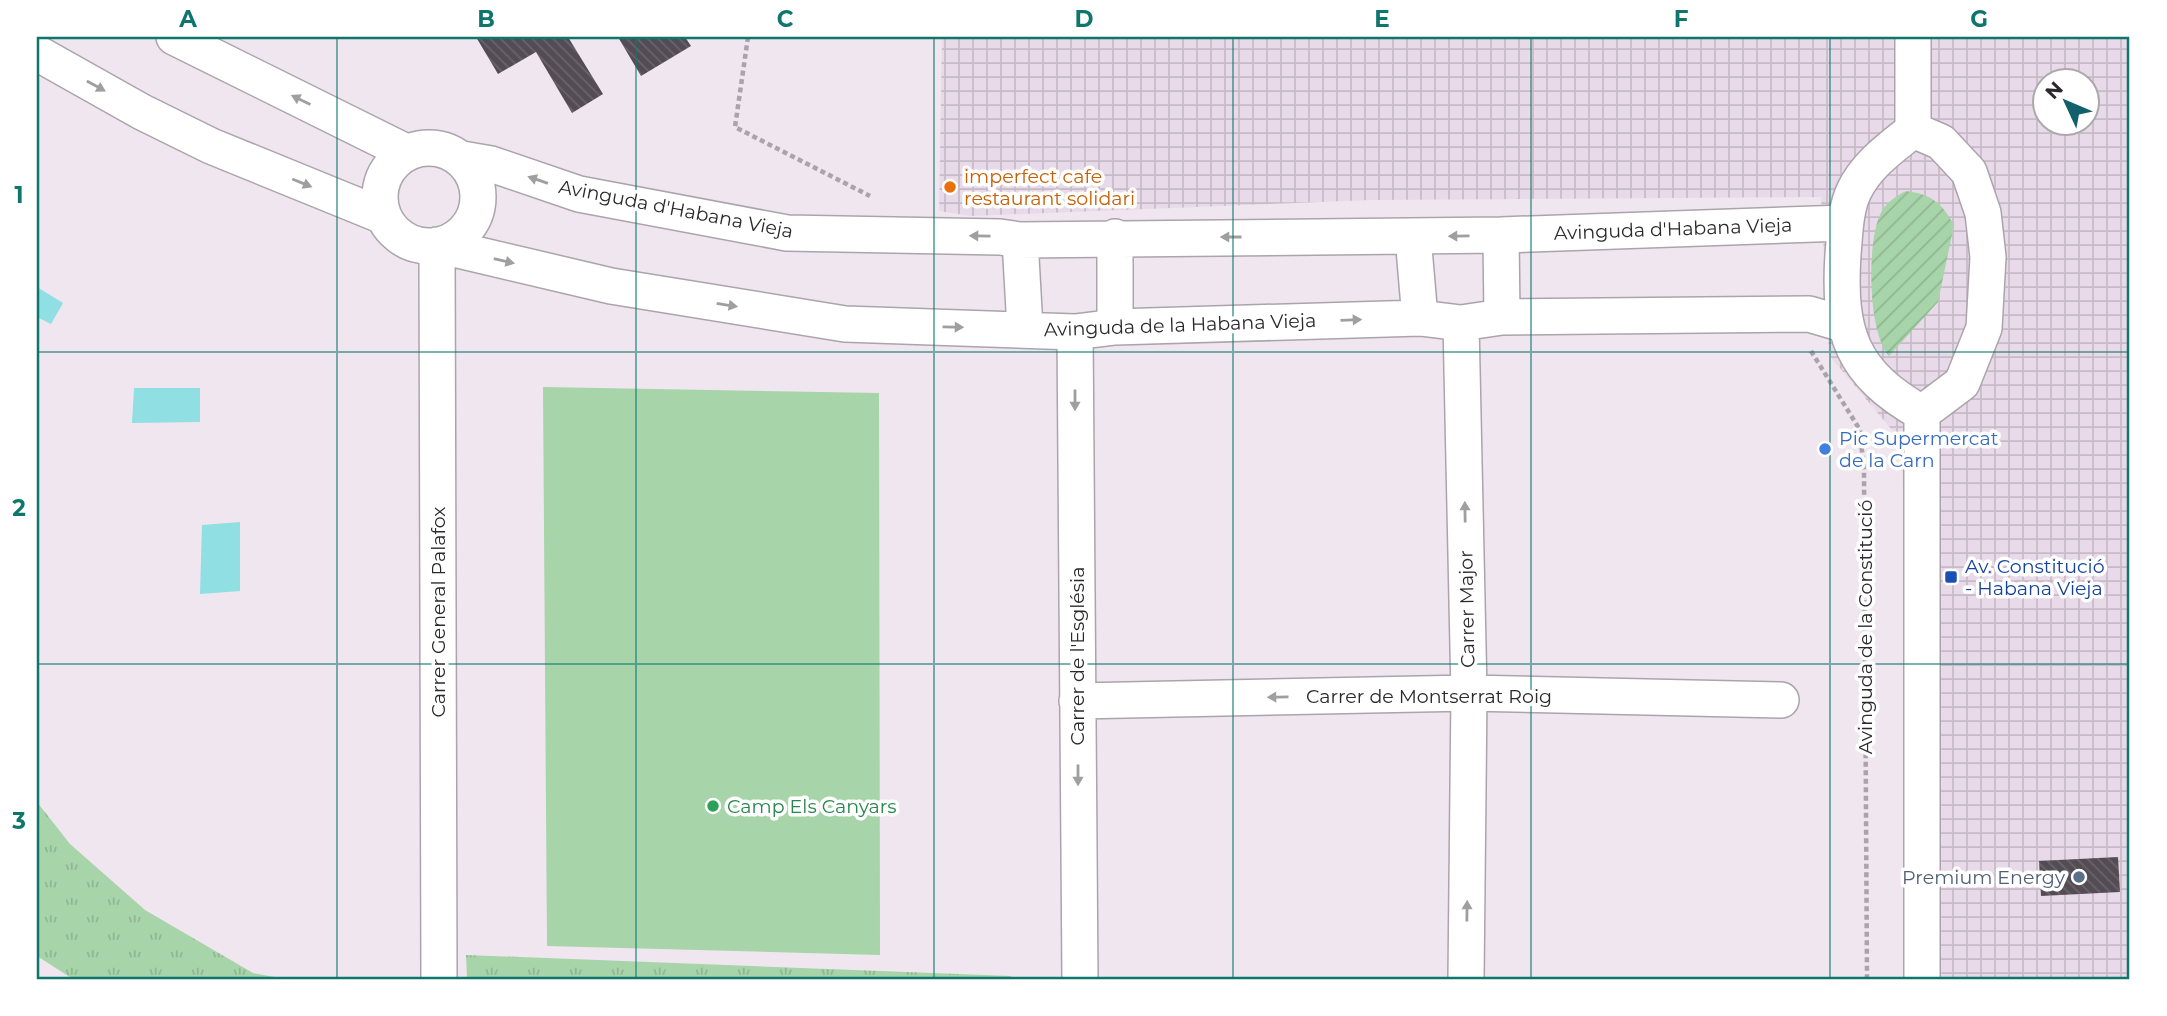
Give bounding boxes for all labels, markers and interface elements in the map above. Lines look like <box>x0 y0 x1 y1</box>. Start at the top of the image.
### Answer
text: A <box>178 5 197 33</box>
text: B <box>477 5 495 33</box>
text: C <box>777 5 794 33</box>
text: D <box>1075 5 1094 33</box>
text: E <box>1374 5 1390 33</box>
text: F <box>1674 5 1689 33</box>
text: G <box>1970 5 1988 33</box>
north arrow <box>2030 66 2100 136</box>
text: N <box>2041 77 2068 104</box>
one-way arrow <box>87 80 106 92</box>
one-way arrow <box>291 95 311 106</box>
place label: imperfect cafe restaurant solidari <box>964 165 1135 210</box>
one-way arrow <box>527 174 548 185</box>
street label: Avinguda d'Habana Vieja <box>557 175 795 243</box>
one-way arrow <box>291 178 312 189</box>
marker: imperfect cafe restaurant solidari <box>942 179 958 195</box>
text: 1 <box>14 181 24 209</box>
street label: Avinguda d'Habana Vieja <box>1553 213 1793 245</box>
one-way arrow <box>1447 230 1469 242</box>
one-way arrow <box>968 231 990 242</box>
one-way arrow <box>1220 231 1242 243</box>
one-way arrow <box>493 256 515 267</box>
one-way arrow <box>716 300 738 311</box>
street label: Avinguda de la Habana Vieja <box>1043 309 1317 341</box>
one-way arrow <box>1340 315 1362 326</box>
one-way arrow <box>942 321 964 333</box>
one-way arrow <box>1069 389 1081 411</box>
place label: Pic Supermercat de la Carn <box>1839 427 1999 472</box>
marker: Pic Supermercat de la Carn <box>1817 441 1833 457</box>
text: 2 <box>12 494 26 522</box>
street label: Avinguda de la Constitució <box>1854 500 1877 754</box>
one-way arrow <box>1459 501 1471 523</box>
street label: Carrer General Palafox <box>427 507 450 717</box>
street label: Carrer Major <box>1454 550 1480 668</box>
place label: Av. Constitució - Habana Vieja <box>1965 555 2105 600</box>
street label: Carrer de l'Església <box>1066 567 1089 745</box>
marker: Av. Constitució - Habana Vieja <box>1943 569 1959 585</box>
street label: Carrer de Montserrat Roig <box>1306 685 1552 708</box>
one-way arrow <box>1267 692 1289 703</box>
one-way arrow <box>1072 764 1084 786</box>
place label: Camp Els Canyars <box>727 795 897 818</box>
marker: Camp Els Canyars <box>705 798 721 814</box>
text: 3 <box>11 807 26 835</box>
place label: Premium Energy <box>1902 866 2066 889</box>
marker: Premium Energy <box>2071 869 2087 885</box>
one-way arrow <box>1461 900 1472 922</box>

